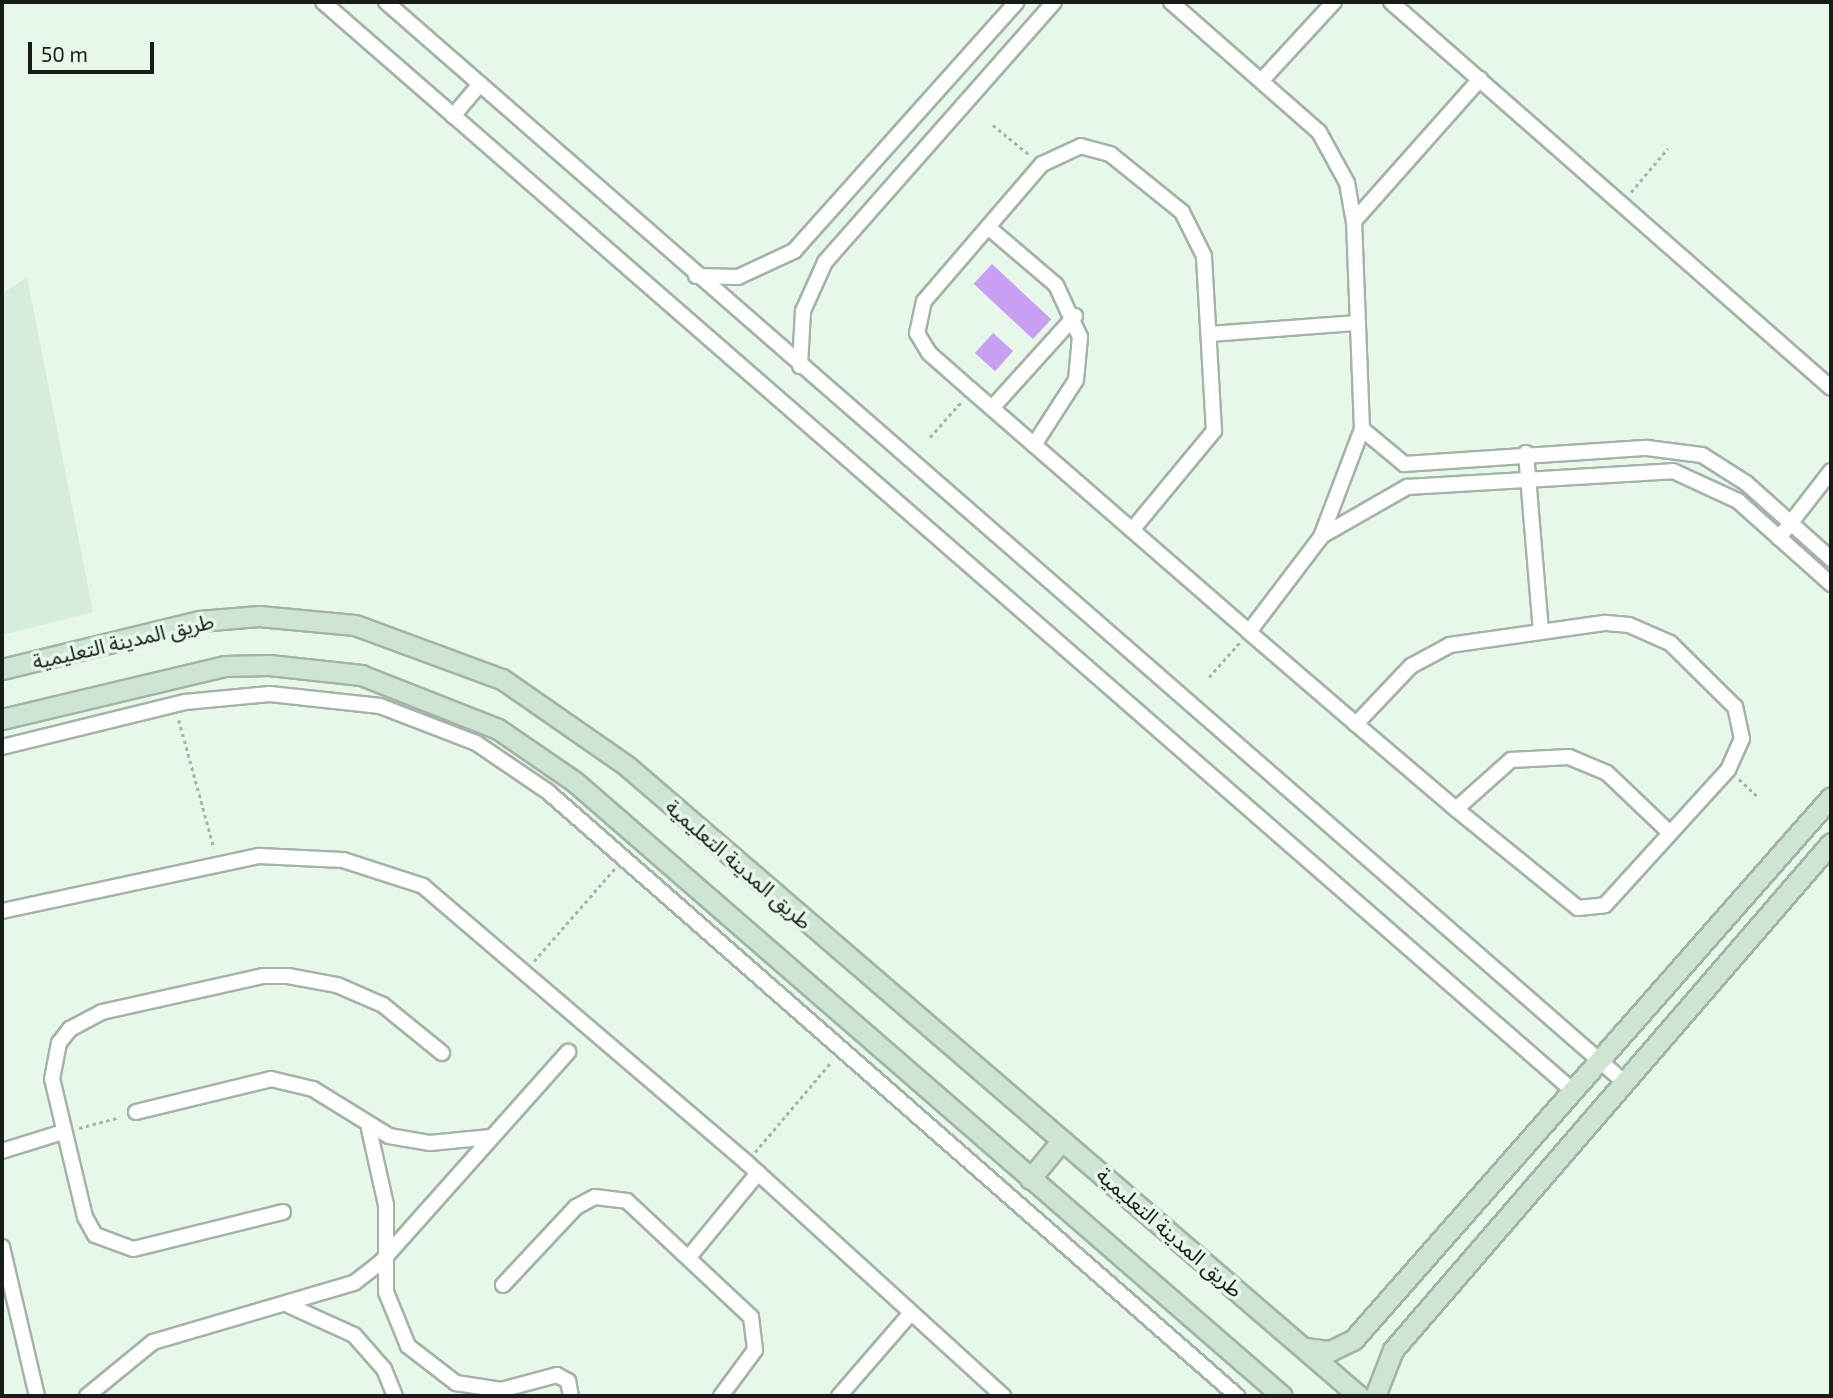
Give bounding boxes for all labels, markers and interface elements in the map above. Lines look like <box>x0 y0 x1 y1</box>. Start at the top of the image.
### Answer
scale bar <box>32 28 158 72</box>
text: 50 m <box>41 41 88 66</box>
street label: طريق المدينة التعليمية <box>30 608 216 674</box>
street label: طريق المدينة التعليمية <box>661 794 817 934</box>
street label: طريق المدينة التعليمية <box>1092 1162 1248 1302</box>

